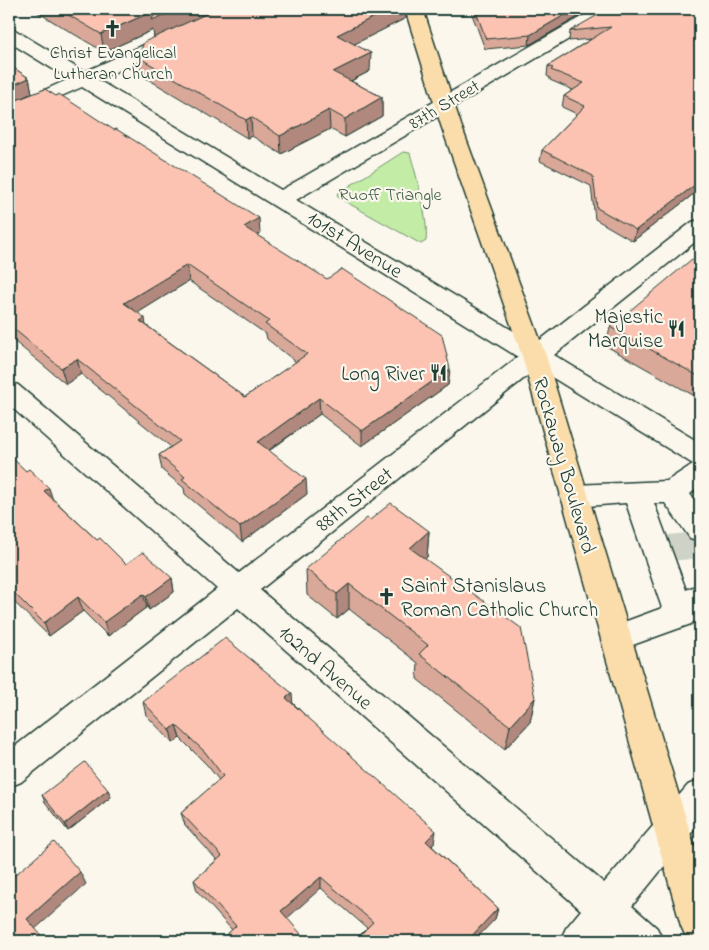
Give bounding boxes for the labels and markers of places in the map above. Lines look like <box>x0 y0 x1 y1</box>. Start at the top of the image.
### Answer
church icon: Christ Evangelical Lutheran Church <box>103 19 123 39</box>
place label: Christ Evangelical Lutheran Church <box>50 41 176 88</box>
place label: Majestic Marquise <box>588 303 664 357</box>
restaurant icon: Majestic Marquise <box>667 318 687 338</box>
place label: Long River <box>341 360 425 392</box>
restaurant icon: Long River <box>429 363 449 383</box>
place label: Saint Stanislaus Roman Catholic Church <box>401 572 598 626</box>
church icon: Saint Stanislaus Roman Catholic Church <box>377 587 397 607</box>

